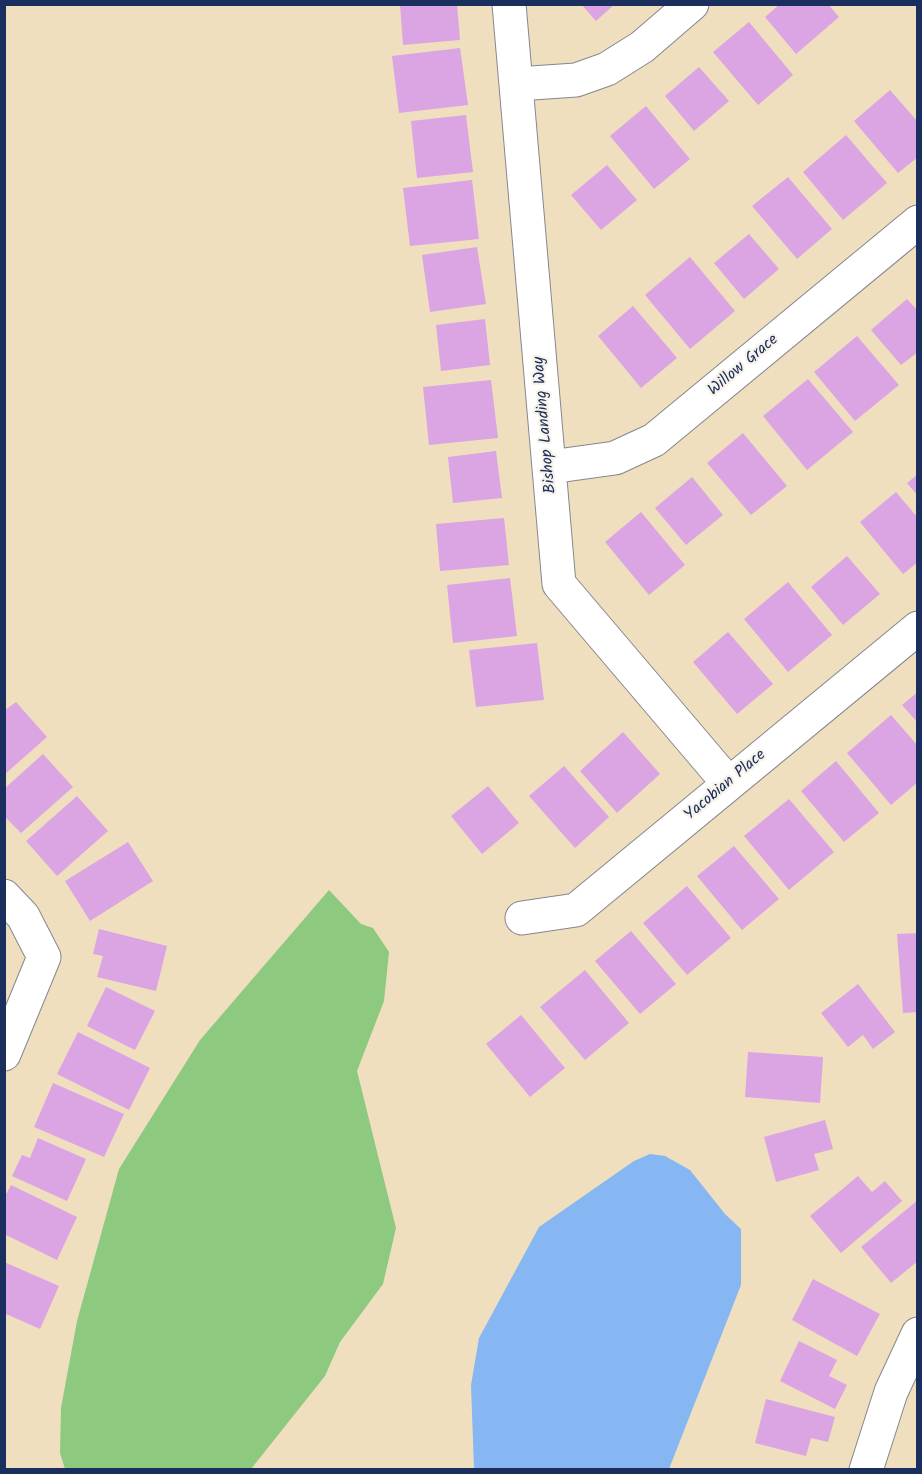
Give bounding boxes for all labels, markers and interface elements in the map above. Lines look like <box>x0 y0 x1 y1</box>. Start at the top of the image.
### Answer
street label: Willow Grace <box>705 331 783 401</box>
street label: Bishop Landing Way <box>530 356 562 494</box>
street label: Yacobian Place <box>681 746 771 826</box>

